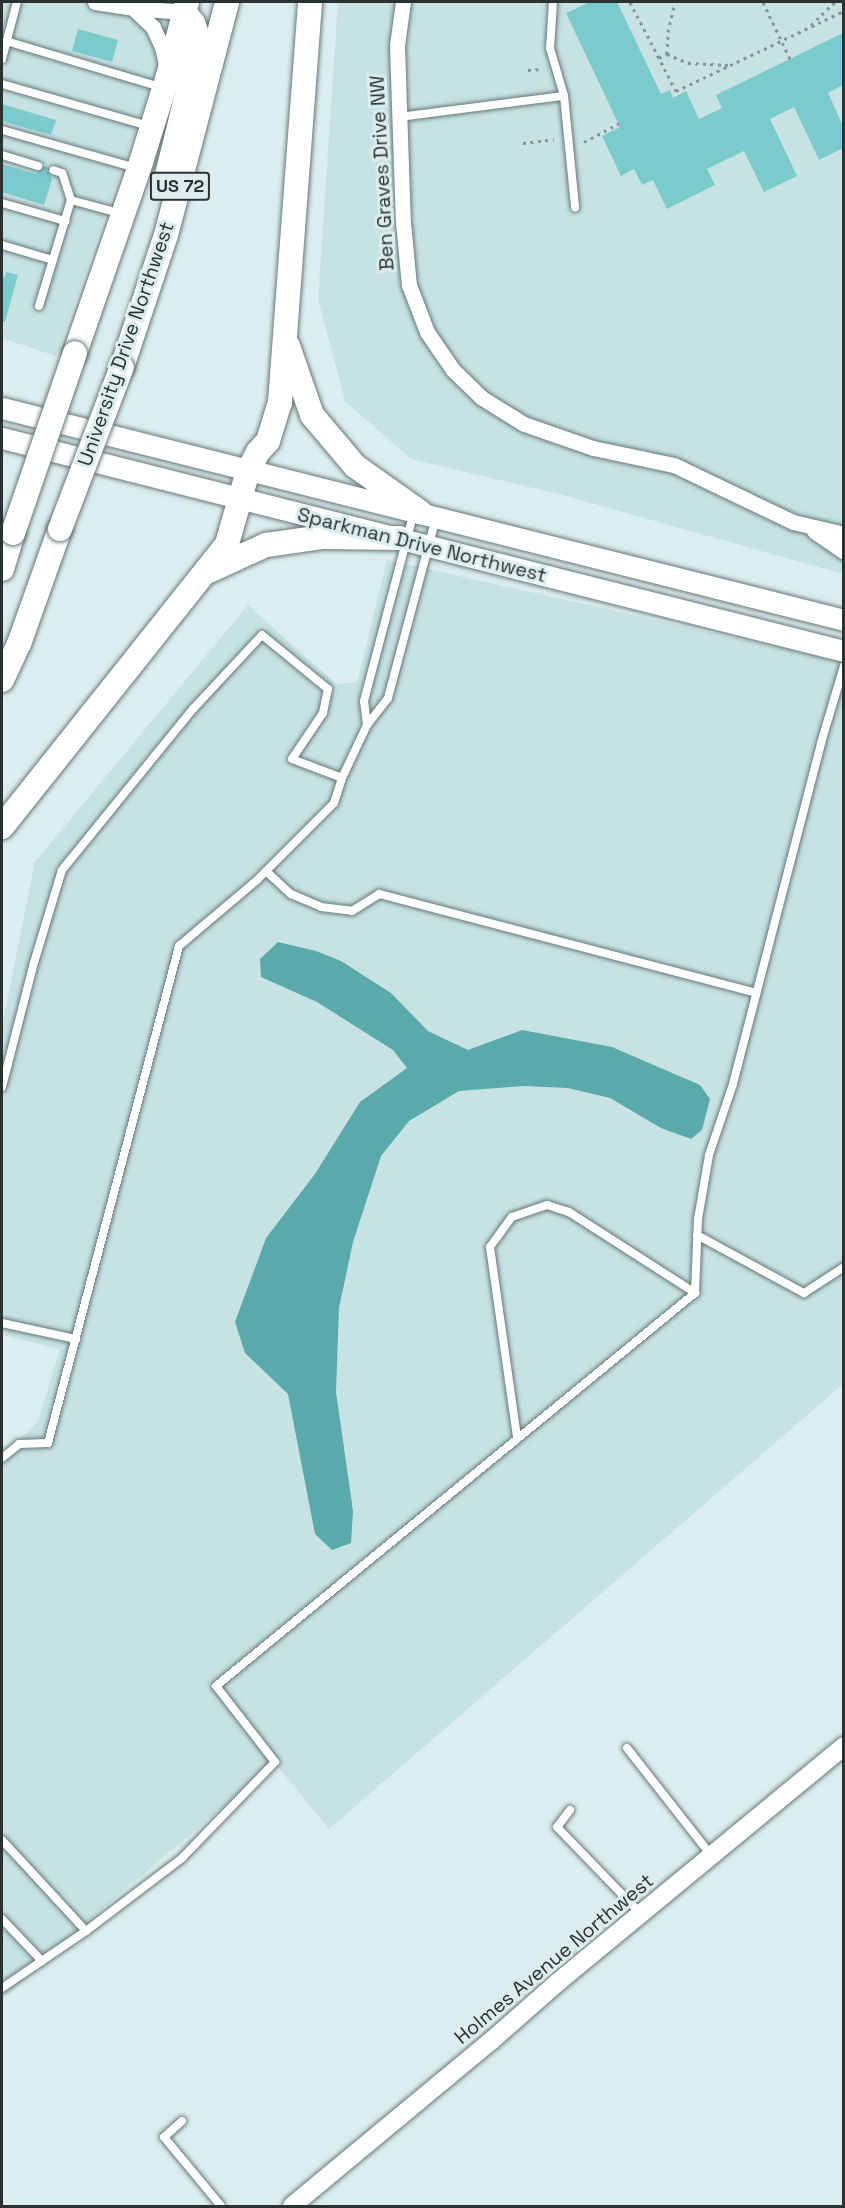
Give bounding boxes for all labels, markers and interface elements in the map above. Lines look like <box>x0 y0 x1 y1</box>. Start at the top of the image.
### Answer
street label: Ben Graves Drive NW <box>365 75 399 271</box>
road number: US 72 <box>148 171 212 201</box>
street label: University Drive Northwest <box>73 219 179 469</box>
street label: Sparkman Drive Northwest <box>295 502 549 588</box>
street label: Holmes Avenue Northwest <box>450 1869 658 2049</box>

